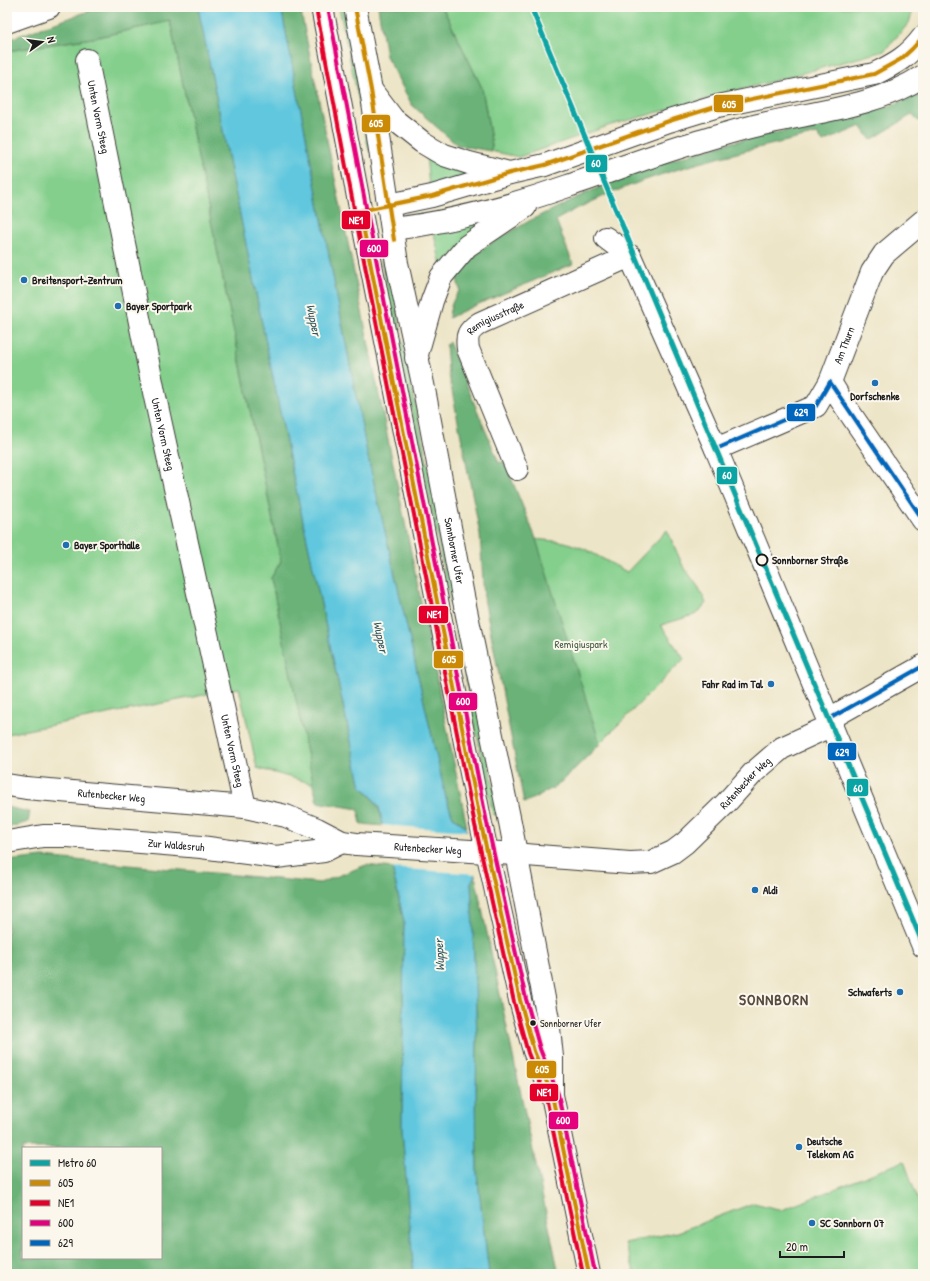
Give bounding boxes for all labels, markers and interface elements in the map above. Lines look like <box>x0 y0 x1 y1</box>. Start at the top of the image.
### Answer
north arrow <box>22 22 62 62</box>
text: N <box>44 35 59 44</box>
street label: Unten Vorm Steeg <box>84 79 113 155</box>
line badge: 605 <box>713 94 744 113</box>
text: 605 <box>722 97 736 111</box>
line badge: 605 <box>361 114 391 133</box>
text: 605 <box>369 116 383 130</box>
line badge: 60 <box>585 154 608 173</box>
text: 60 <box>591 156 601 170</box>
line badge: NE1 <box>341 210 371 230</box>
text: NE1 <box>349 213 363 227</box>
line badge: 600 <box>359 239 389 258</box>
text: 600 <box>367 241 381 255</box>
place label: Breitensport-Zentrum <box>32 273 123 288</box>
marker: Breitensport-Zentrum <box>19 275 29 285</box>
street label: Remigiusstraße <box>463 297 527 337</box>
place label: Bayer Sportpark <box>126 299 192 314</box>
marker: Bayer Sportpark <box>113 301 123 311</box>
water label: Wupper <box>302 303 326 339</box>
street label: Am Thurn <box>831 325 858 366</box>
marker: Dorfschenke <box>870 378 880 388</box>
place label: Dorfschenke <box>850 389 900 403</box>
street label: Unten Vorm Steeg <box>148 397 178 472</box>
line badge: 629 <box>786 403 816 422</box>
text: 629 <box>794 405 808 419</box>
line badge: 60 <box>716 466 738 485</box>
text: 60 <box>722 468 732 482</box>
street label: Sonnborner Ufer <box>441 516 468 586</box>
place label: Bayer Sporthalle <box>74 538 141 553</box>
marker: Bayer Sporthalle <box>61 540 71 550</box>
marker: Sonnborner Straße <box>755 553 769 567</box>
place label: Sonnborner Straße <box>772 553 849 568</box>
line badge: NE1 <box>418 605 449 624</box>
text: NE1 <box>427 607 441 621</box>
water label: Wupper <box>369 620 393 656</box>
park label: Remigiuspark <box>554 637 608 651</box>
line badge: 605 <box>433 650 464 669</box>
text: 605 <box>442 652 456 666</box>
place label: Fahr Rad im Tal <box>701 677 764 691</box>
marker: Fahr Rad im Tal <box>766 679 776 689</box>
line badge: 600 <box>448 692 478 711</box>
text: 600 <box>456 694 470 708</box>
street label: Unten Vorm Steeg <box>218 713 247 789</box>
line badge: 629 <box>827 742 857 761</box>
text: 629 <box>835 745 849 759</box>
street label: Rutenbecker Weg <box>717 754 774 812</box>
line badge: 60 <box>846 778 869 797</box>
text: 60 <box>853 781 863 795</box>
street label: Rutenbecker Weg <box>77 786 146 805</box>
street label: Zur Waldesruh <box>147 836 206 854</box>
street label: Rutenbecker Weg <box>394 839 462 857</box>
place label: Aldi <box>763 883 778 897</box>
marker: Aldi <box>750 885 760 895</box>
water label: Wupper <box>430 937 448 971</box>
place label: Schwaferts <box>848 985 893 999</box>
marker: Schwaferts <box>895 987 905 997</box>
district label: SONNBORN <box>739 989 809 1010</box>
place label: Sonnborner Ufer <box>540 1017 601 1030</box>
marker: Sonnborner Ufer <box>528 1018 538 1028</box>
line badge: 605 <box>526 1060 557 1079</box>
text: 605 <box>535 1062 549 1076</box>
line badge: NE1 <box>529 1083 559 1102</box>
text: NE1 <box>537 1085 551 1099</box>
line badge: 600 <box>548 1111 579 1130</box>
text: 600 <box>556 1113 570 1127</box>
place label: Deutsche Telekom AG <box>806 1134 854 1161</box>
marker: Deutsche Telekom AG <box>794 1142 804 1152</box>
legend <box>22 1147 162 1259</box>
text: Metro 60 <box>58 1154 96 1171</box>
text: 605 <box>58 1174 73 1191</box>
text: NE1 <box>58 1194 74 1211</box>
text: 600 <box>58 1214 74 1231</box>
place label: SC Sonnborn 07 <box>820 1216 885 1230</box>
marker: SC Sonnborn 07 <box>807 1218 817 1228</box>
scale bar <box>780 1233 844 1259</box>
text: 629 <box>58 1234 73 1251</box>
text: 20 m <box>786 1238 808 1255</box>

